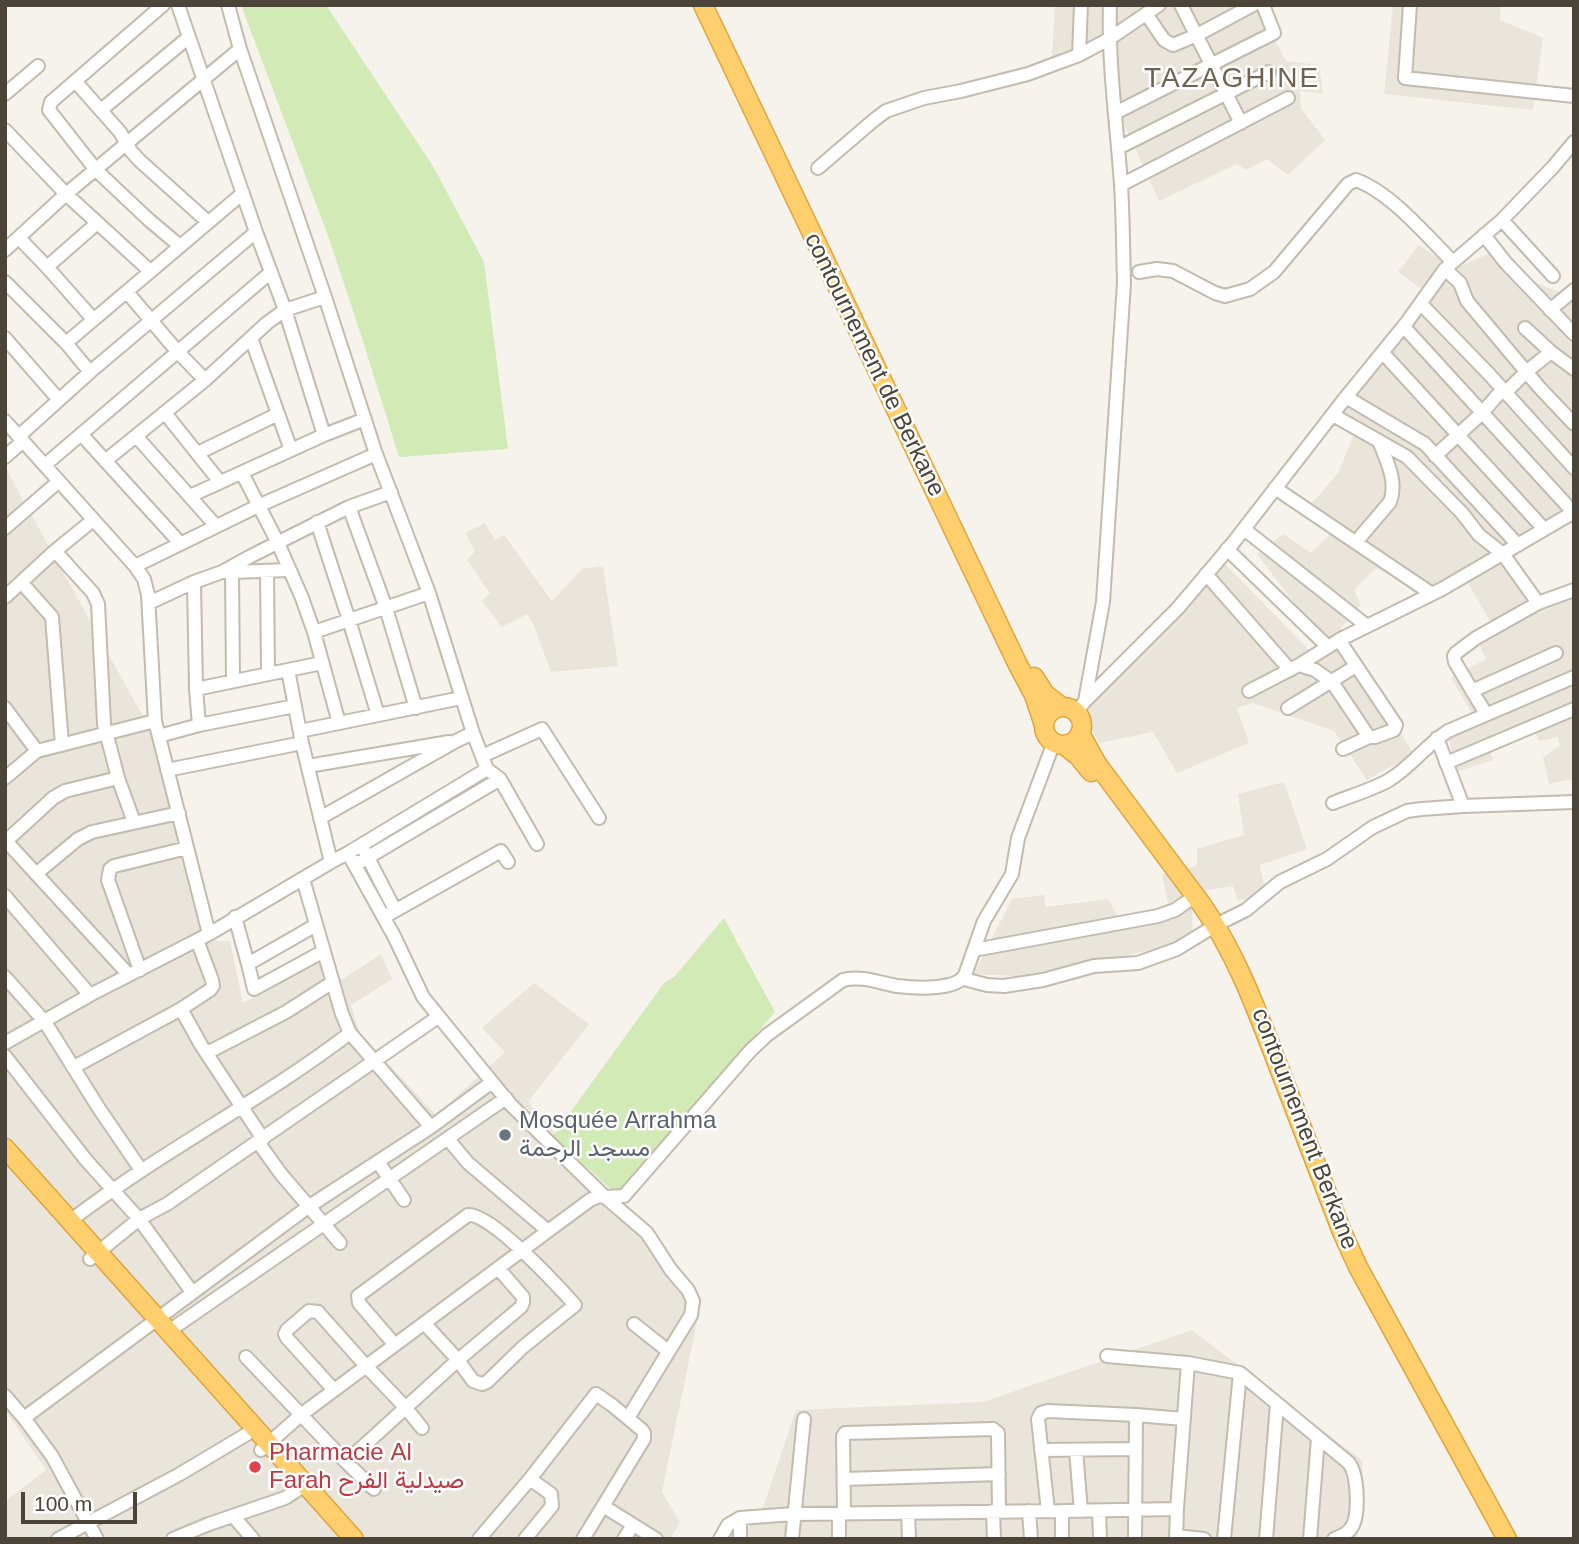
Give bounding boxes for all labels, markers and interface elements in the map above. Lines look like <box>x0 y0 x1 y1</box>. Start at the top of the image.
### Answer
district label: TAZAGHINE <box>1145 62 1319 96</box>
street label: contournement de Berkane <box>798 229 950 501</box>
street label: contournement Berkane <box>1245 1004 1363 1254</box>
place label: Mosquée Arrahma مسجد الرحمة <box>519 1107 716 1163</box>
marker: Mosquée Arrahma مسجد الرحمة <box>497 1127 513 1143</box>
place label: Pharmacie Al Farah صيدلية الفرح <box>269 1439 464 1495</box>
marker: Pharmacie Al Farah صيدلية الفرح <box>247 1459 263 1475</box>
scale bar <box>24 1478 140 1522</box>
text: 100 m <box>34 1492 92 1515</box>

